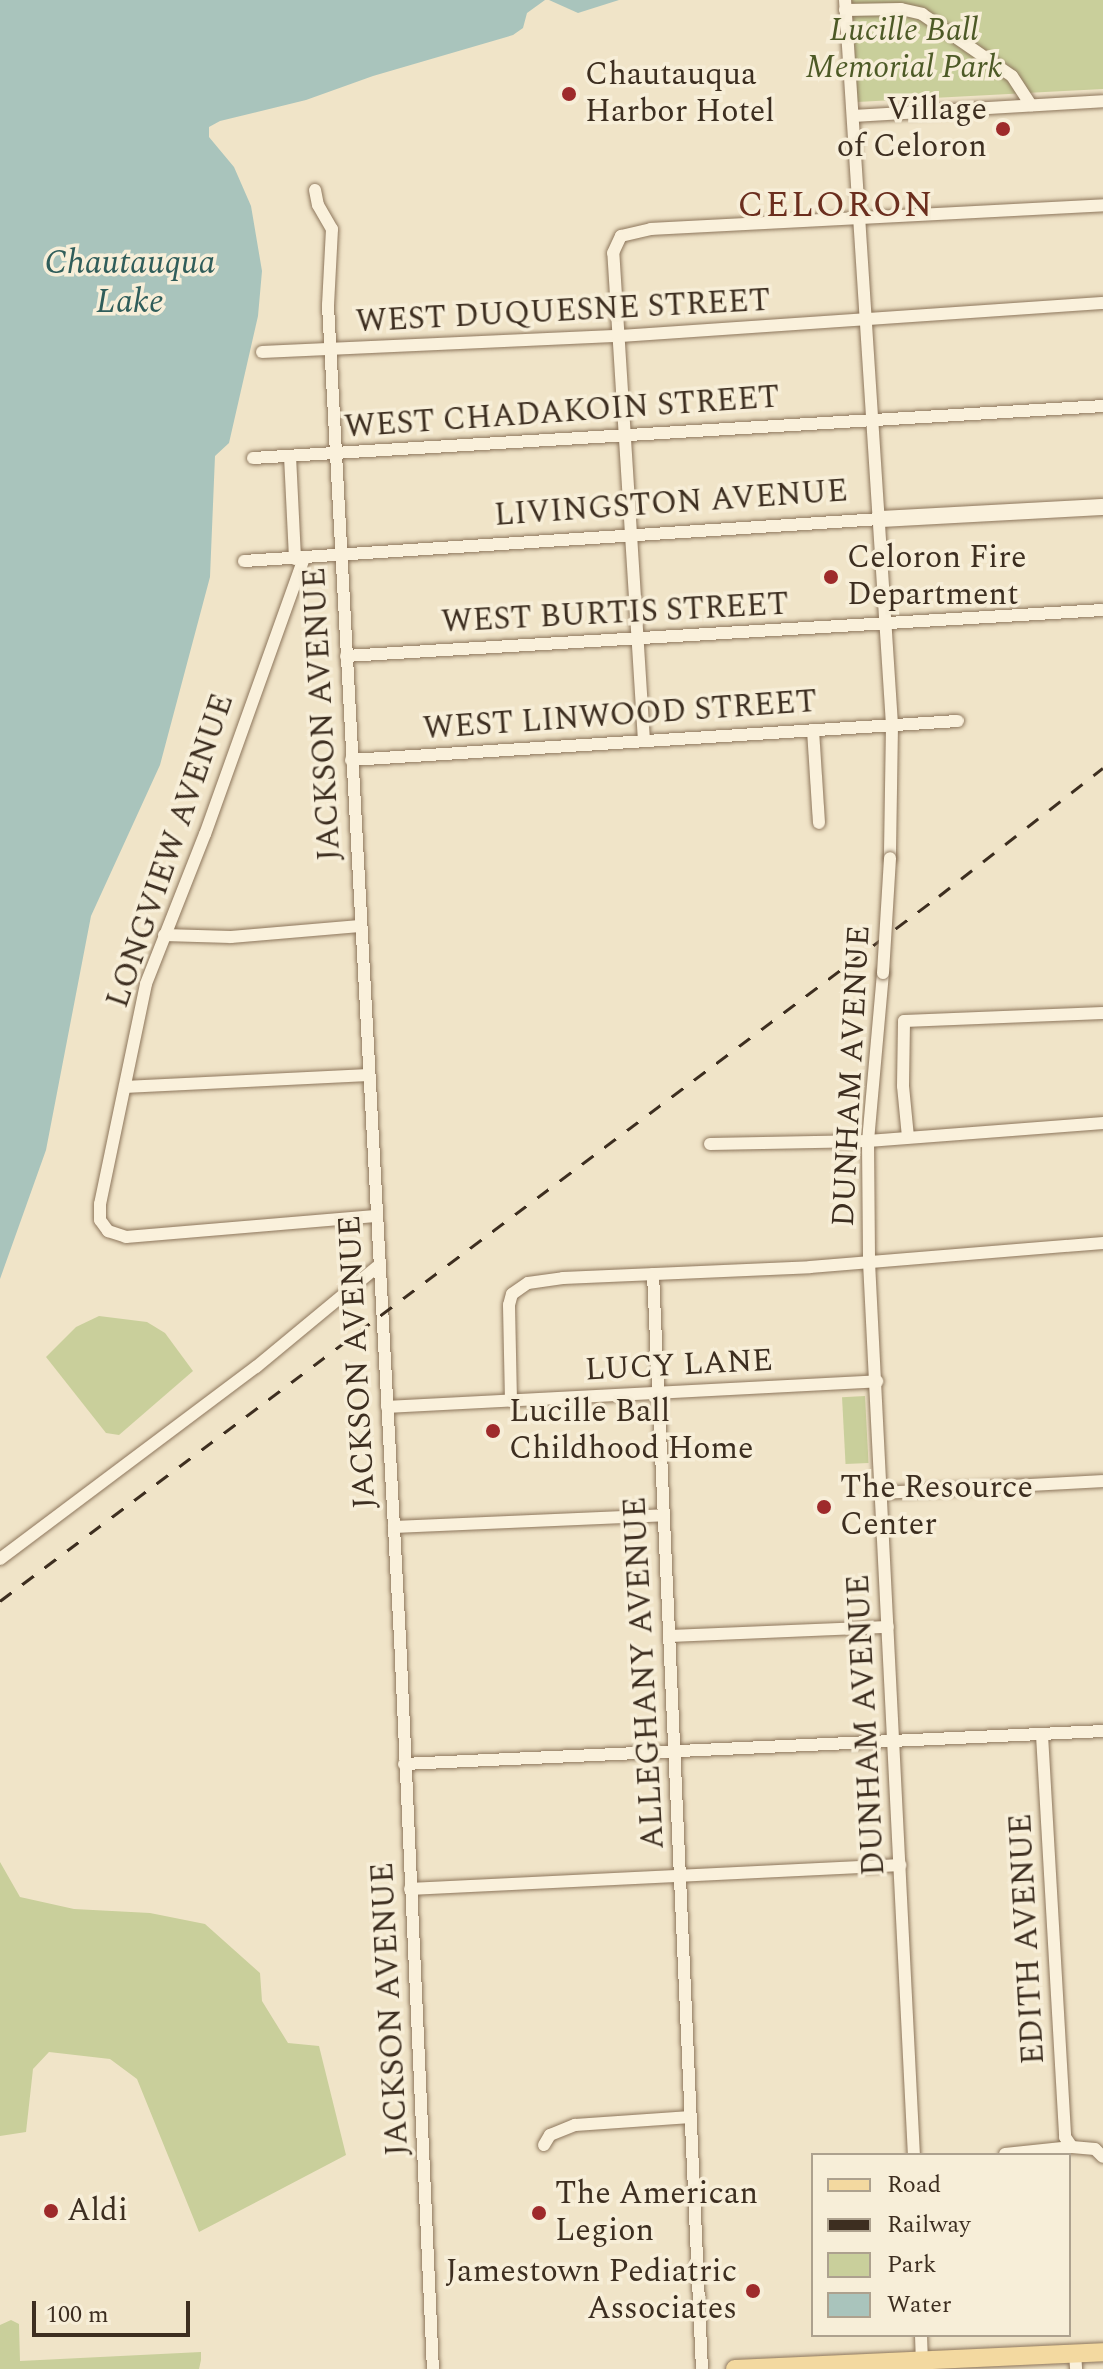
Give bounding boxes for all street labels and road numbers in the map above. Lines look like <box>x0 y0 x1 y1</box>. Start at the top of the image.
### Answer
street label: WEST DUQUESNE STREET <box>355 282 771 342</box>
street label: WEST CHADAKOIN STREET <box>343 379 781 447</box>
street label: LIVINGSTON AVENUE <box>493 472 849 536</box>
street label: JACKSON AVENUE <box>296 566 350 862</box>
street label: WEST BURTIS STREET <box>440 586 790 642</box>
street label: WEST LINWOOD STREET <box>422 683 818 749</box>
street label: LONGVIEW AVENUE <box>99 689 243 1013</box>
street label: DUNHAM AVENUE <box>825 924 879 1228</box>
street label: JACKSON AVENUE <box>331 1214 385 1510</box>
street label: LUCY LANE <box>584 1342 774 1390</box>
street label: ALLEGHANY AVENUE <box>617 1496 673 1850</box>
street label: DUNHAM AVENUE <box>840 1573 894 1877</box>
street label: EDITH AVENUE <box>1002 1813 1054 2065</box>
street label: JACKSON AVENUE <box>364 1861 418 2157</box>

